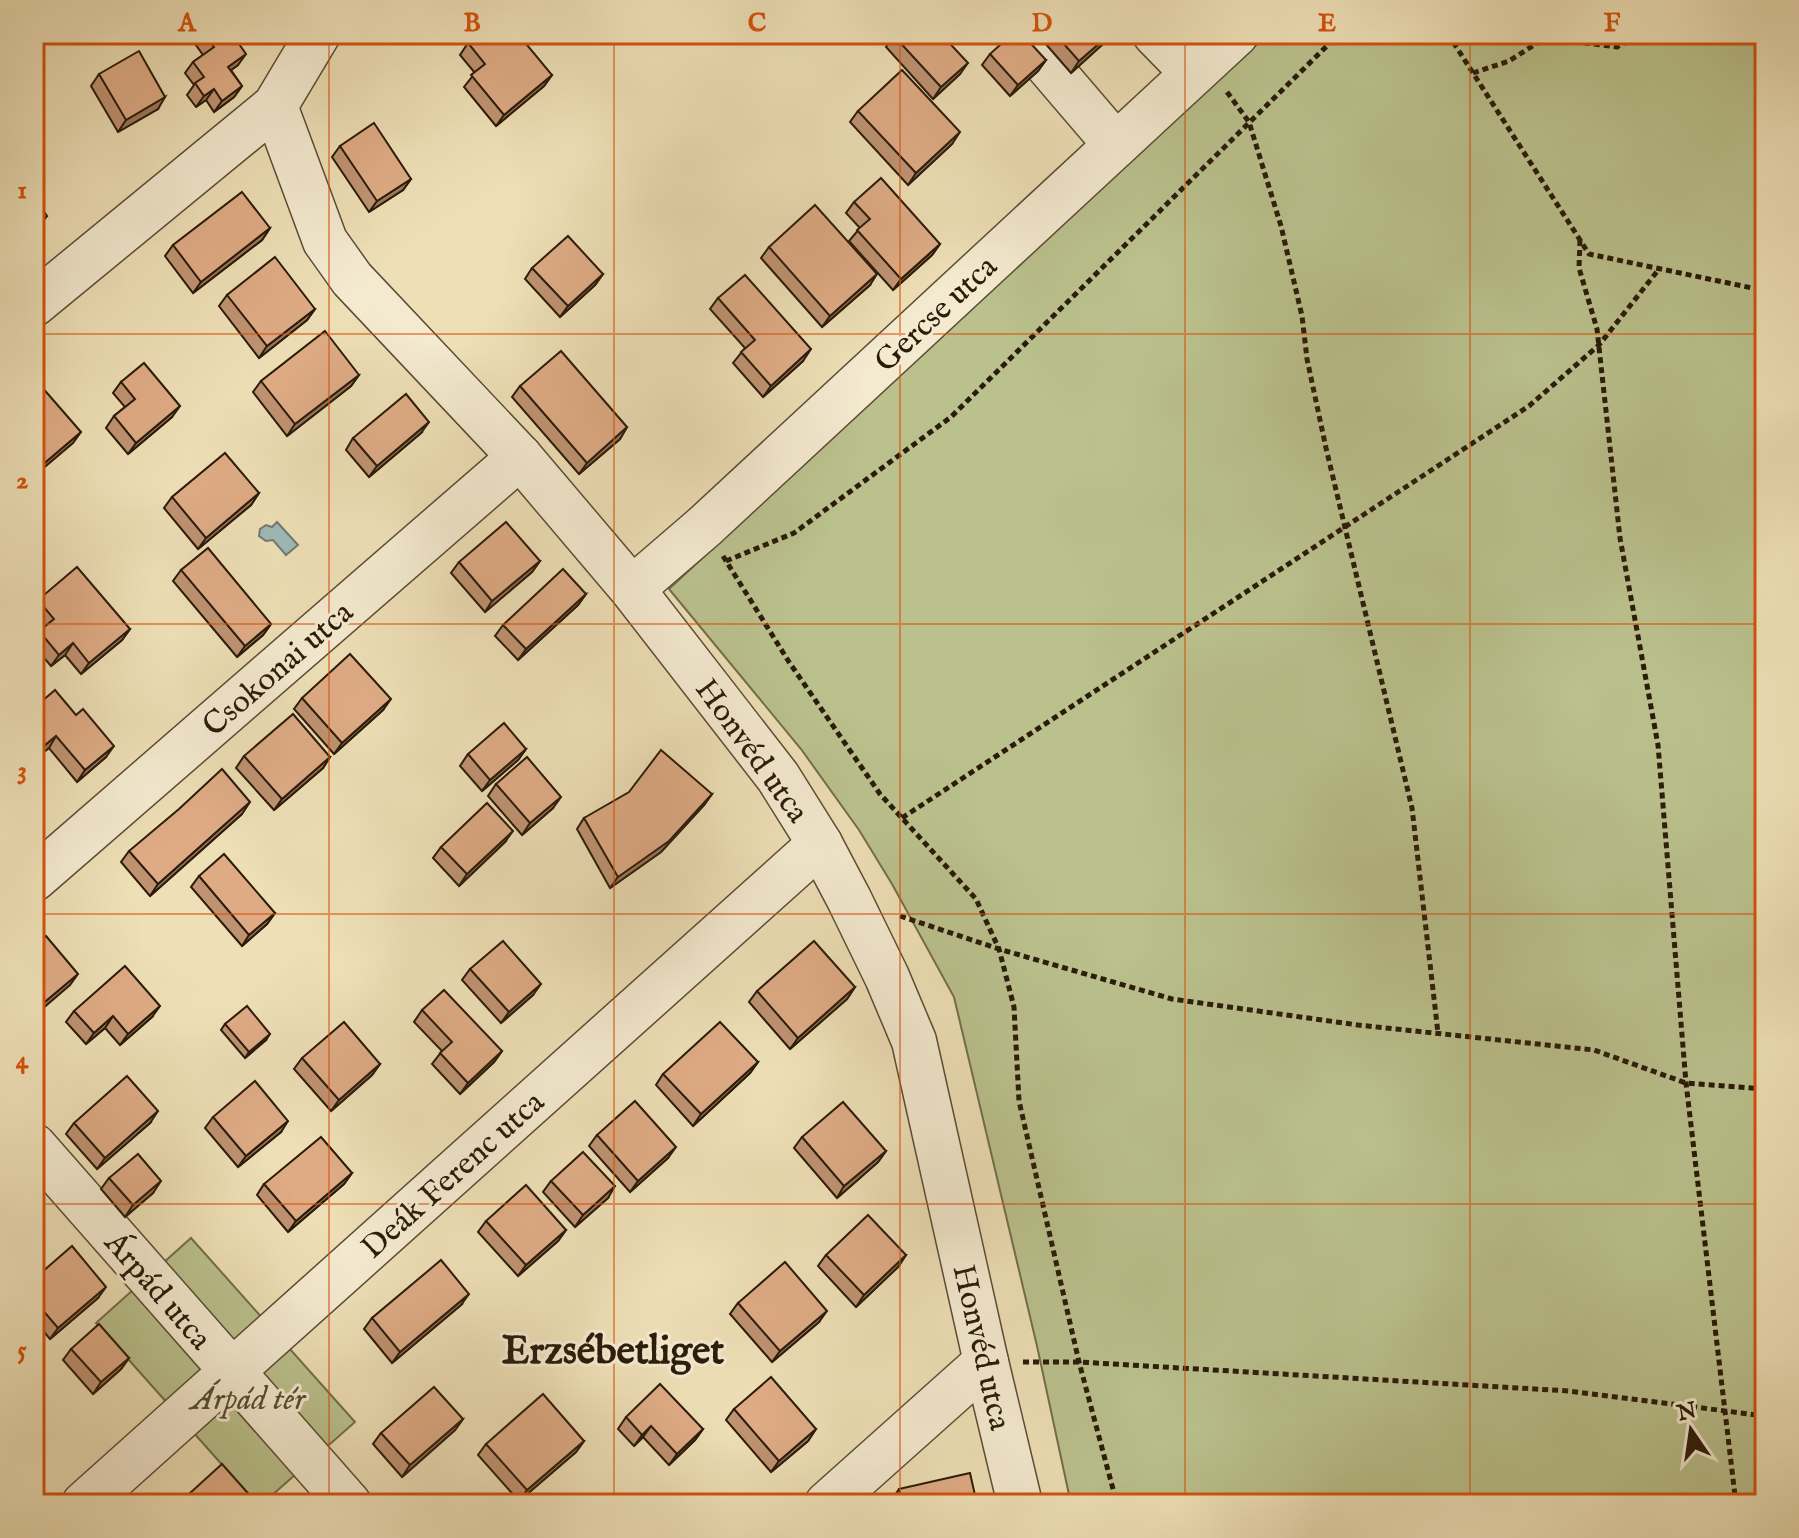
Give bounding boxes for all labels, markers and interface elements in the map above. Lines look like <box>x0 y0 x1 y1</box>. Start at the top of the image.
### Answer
text: A <box>177 7 197 40</box>
text: B <box>463 7 481 40</box>
text: C <box>748 7 767 40</box>
text: D <box>1032 7 1053 40</box>
text: E <box>1318 7 1336 40</box>
text: F <box>1604 7 1621 40</box>
text: 1 <box>17 174 27 207</box>
street label: Gercse utca <box>867 247 1007 382</box>
text: 2 <box>16 464 28 497</box>
street label: Csokonai utca <box>195 593 363 747</box>
street label: Honvéd utca <box>685 671 817 832</box>
text: 3 <box>17 754 27 787</box>
text: 4 <box>16 1044 30 1077</box>
street label: Deák Ferenc utca <box>354 1083 554 1269</box>
street label: Árpád utca <box>94 1223 221 1359</box>
street label: Honvéd utca <box>942 1261 1020 1435</box>
district label: Erzsébetliget <box>502 1327 724 1378</box>
text: 5 <box>17 1334 27 1367</box>
park label: Árpád tér <box>188 1379 307 1421</box>
north arrow <box>1651 1390 1731 1470</box>
text: N <box>1674 1397 1699 1428</box>

